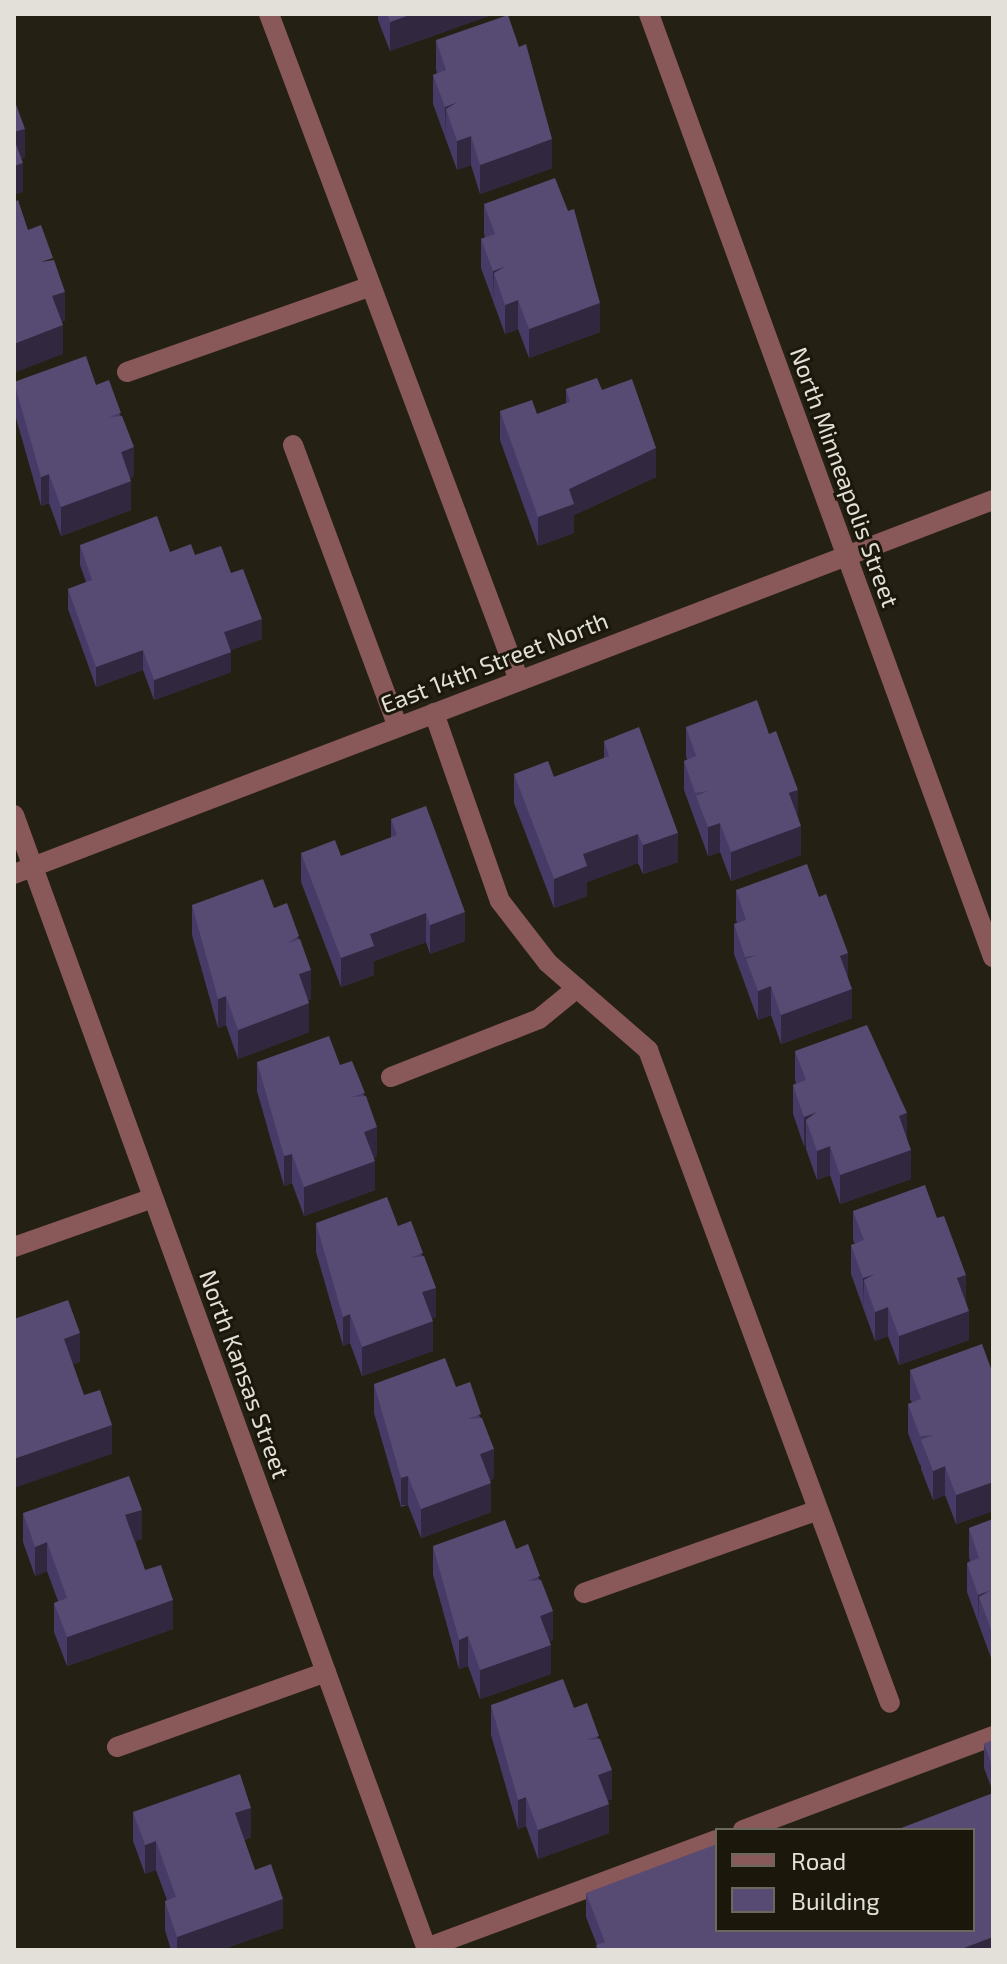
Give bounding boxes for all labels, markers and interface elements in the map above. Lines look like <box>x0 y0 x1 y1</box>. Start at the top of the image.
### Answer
street label: North Minneapolis Street <box>785 343 905 611</box>
street label: East 14th Street North <box>376 605 612 719</box>
street label: North Kansas Street <box>194 1266 296 1482</box>
legend <box>715 1828 975 1932</box>
text: Road <box>791 1846 846 1875</box>
text: Building <box>791 1886 880 1915</box>

